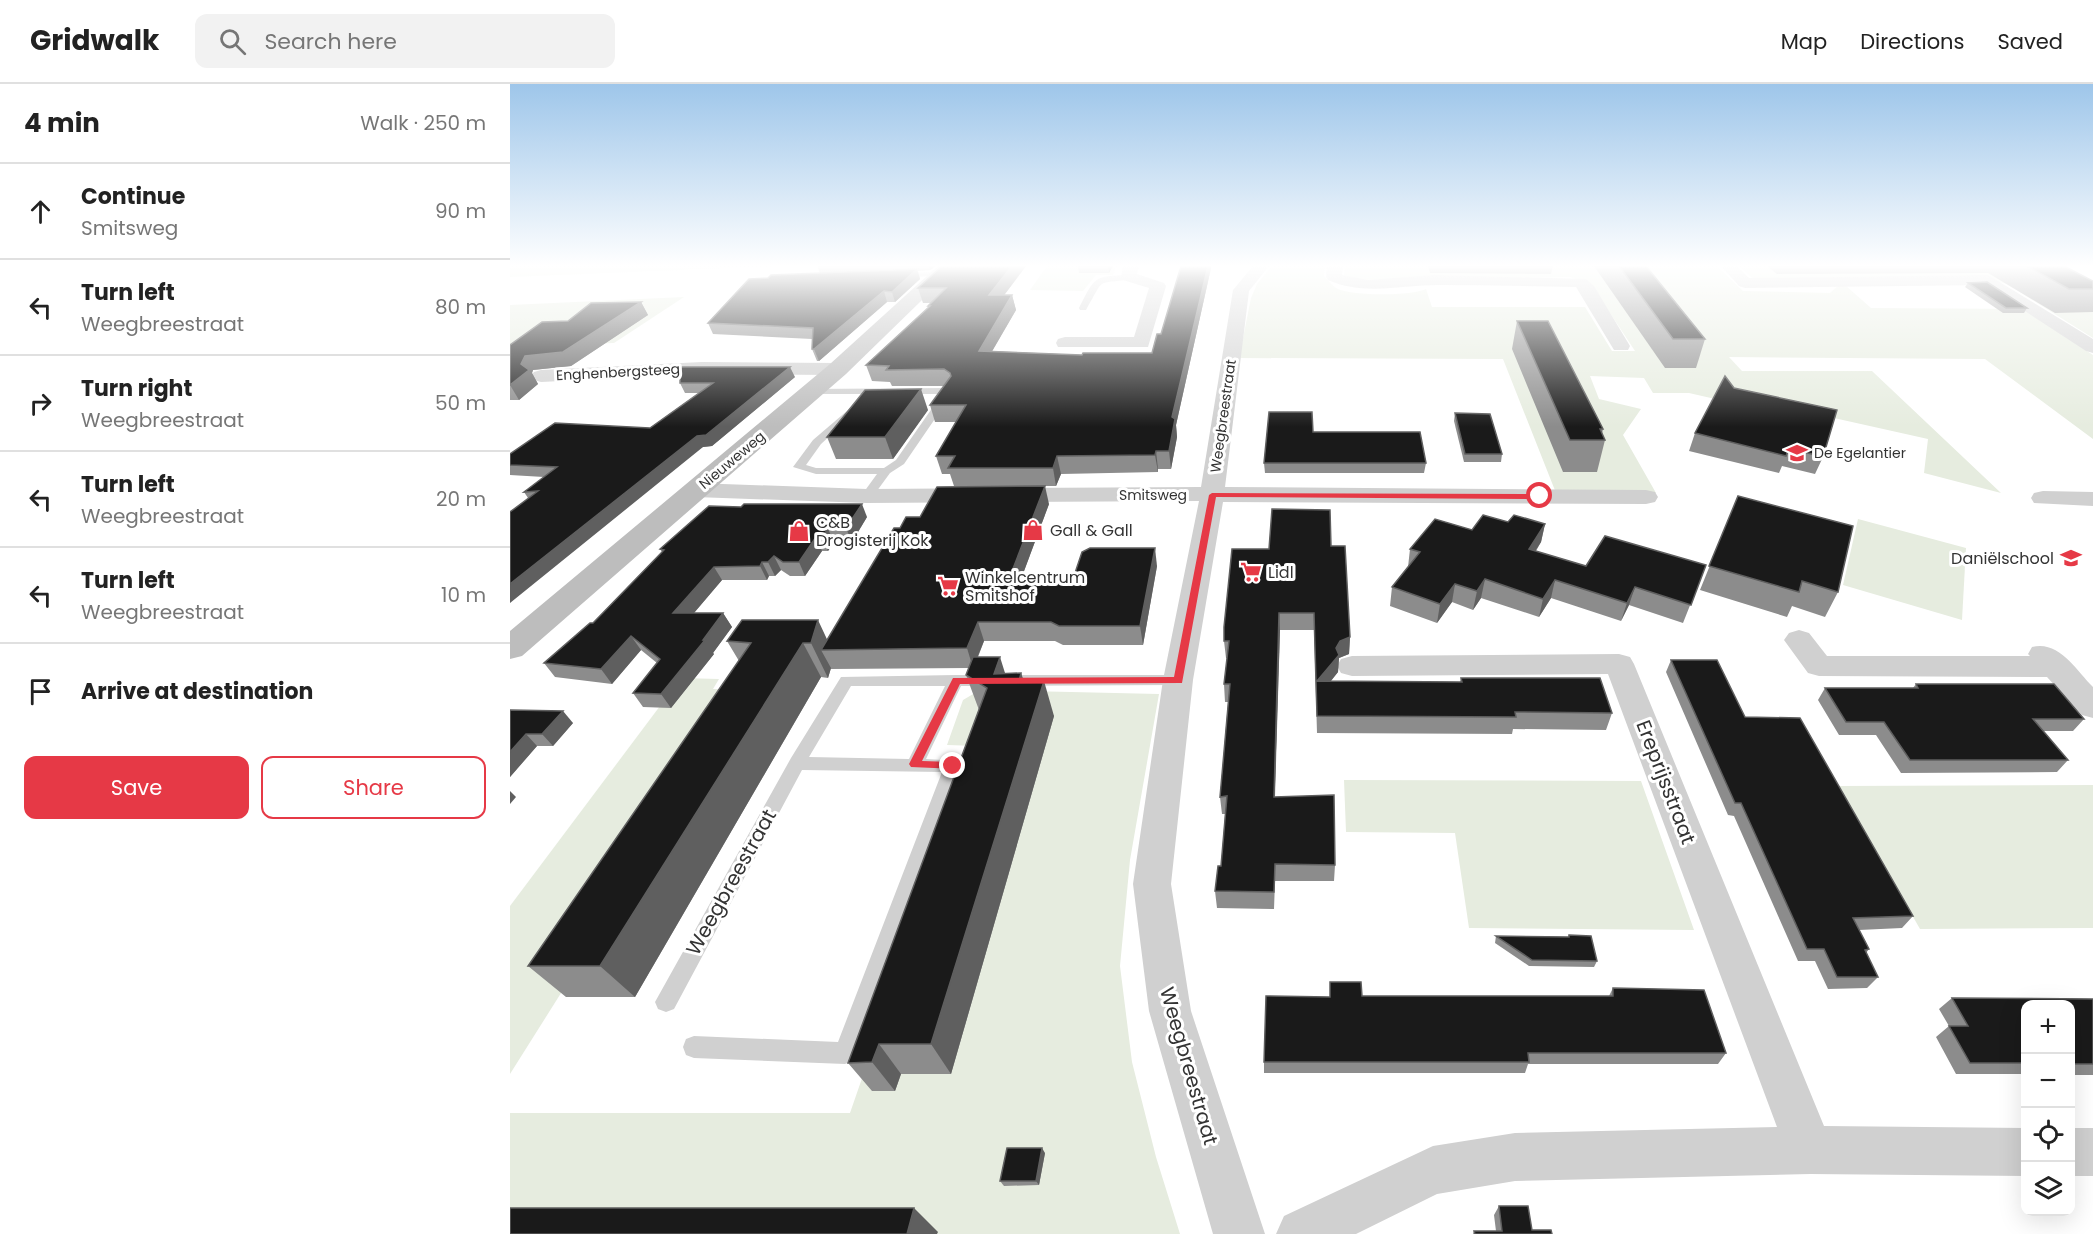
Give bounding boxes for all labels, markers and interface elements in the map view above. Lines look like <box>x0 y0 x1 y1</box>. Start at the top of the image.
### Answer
search box <box>195 14 615 68</box>
text: Gridwalk <box>30 21 159 60</box>
icon: search <box>216 25 249 58</box>
text: Search here <box>264 26 397 57</box>
text: Map <box>1781 27 1827 56</box>
text: Directions <box>1860 27 1964 56</box>
text: Saved <box>1997 27 2063 56</box>
text: 4 min <box>24 105 100 141</box>
text: Walk · 250 m <box>360 109 486 137</box>
text: Continue <box>81 181 185 212</box>
icon: ahead <box>24 195 57 228</box>
text: 90 m <box>435 197 486 225</box>
text: Smitsweg <box>81 214 178 242</box>
text: Turn left <box>81 277 175 308</box>
icon: left <box>24 291 57 324</box>
text: 80 m <box>435 293 486 321</box>
text: Weegbreestraat <box>81 310 244 338</box>
street label: Weegbreestraat <box>1205 358 1241 474</box>
street label: Enghenbergsteeg <box>555 359 681 385</box>
text: Turn right <box>81 373 192 404</box>
icon: right <box>24 387 57 420</box>
text: 50 m <box>435 389 486 417</box>
text: Weegbreestraat <box>81 406 244 434</box>
street label: Nieuweweg <box>695 426 769 494</box>
school or university icon: De Egelantier <box>1785 441 1809 465</box>
place label: De Egelantier <box>1814 443 1906 463</box>
text: Turn left <box>81 469 175 500</box>
route start <box>1526 482 1552 508</box>
icon: left <box>24 483 57 516</box>
text: 20 m <box>436 485 486 513</box>
street label: Smitsweg <box>1119 485 1187 505</box>
text: Weegbreestraat <box>81 502 244 530</box>
place label: C&B Drogisterij Kok <box>816 511 929 552</box>
shop icon: Gall & Gall <box>1021 518 1045 542</box>
shop icon: C&B Drogisterij Kok <box>787 519 811 543</box>
place label: Gall & Gall <box>1050 519 1133 542</box>
school or university icon: Daniëlschool <box>2059 546 2083 570</box>
place label: Daniëlschool <box>1951 547 2054 570</box>
supermarket icon: Lidl <box>1239 560 1263 584</box>
place label: Lidl <box>1268 561 1294 584</box>
text: Turn left <box>81 565 175 596</box>
place label: Winkelcentrum Smitshof <box>965 566 1085 607</box>
supermarket icon: Winkelcentrum Smitshof <box>936 574 960 598</box>
icon: left <box>24 579 57 612</box>
text: 10 m <box>441 581 486 609</box>
text: Weegbreestraat <box>81 598 244 626</box>
icon: arrive <box>24 675 57 708</box>
text: Arrive at destination <box>81 676 313 707</box>
street label: Ereprijsstraat <box>1629 716 1703 848</box>
route end <box>939 752 965 778</box>
button: Save <box>24 756 249 819</box>
button: Share <box>261 756 486 819</box>
street label: Weegbreestraat <box>679 804 783 960</box>
street label: Weegbreestraat <box>1153 984 1225 1148</box>
map controls <box>2021 1000 2075 1216</box>
button: + <box>2021 1000 2075 1054</box>
button: − <box>2021 1054 2075 1108</box>
button: locate <box>2021 1108 2075 1162</box>
button: layers <box>2021 1162 2075 1216</box>

